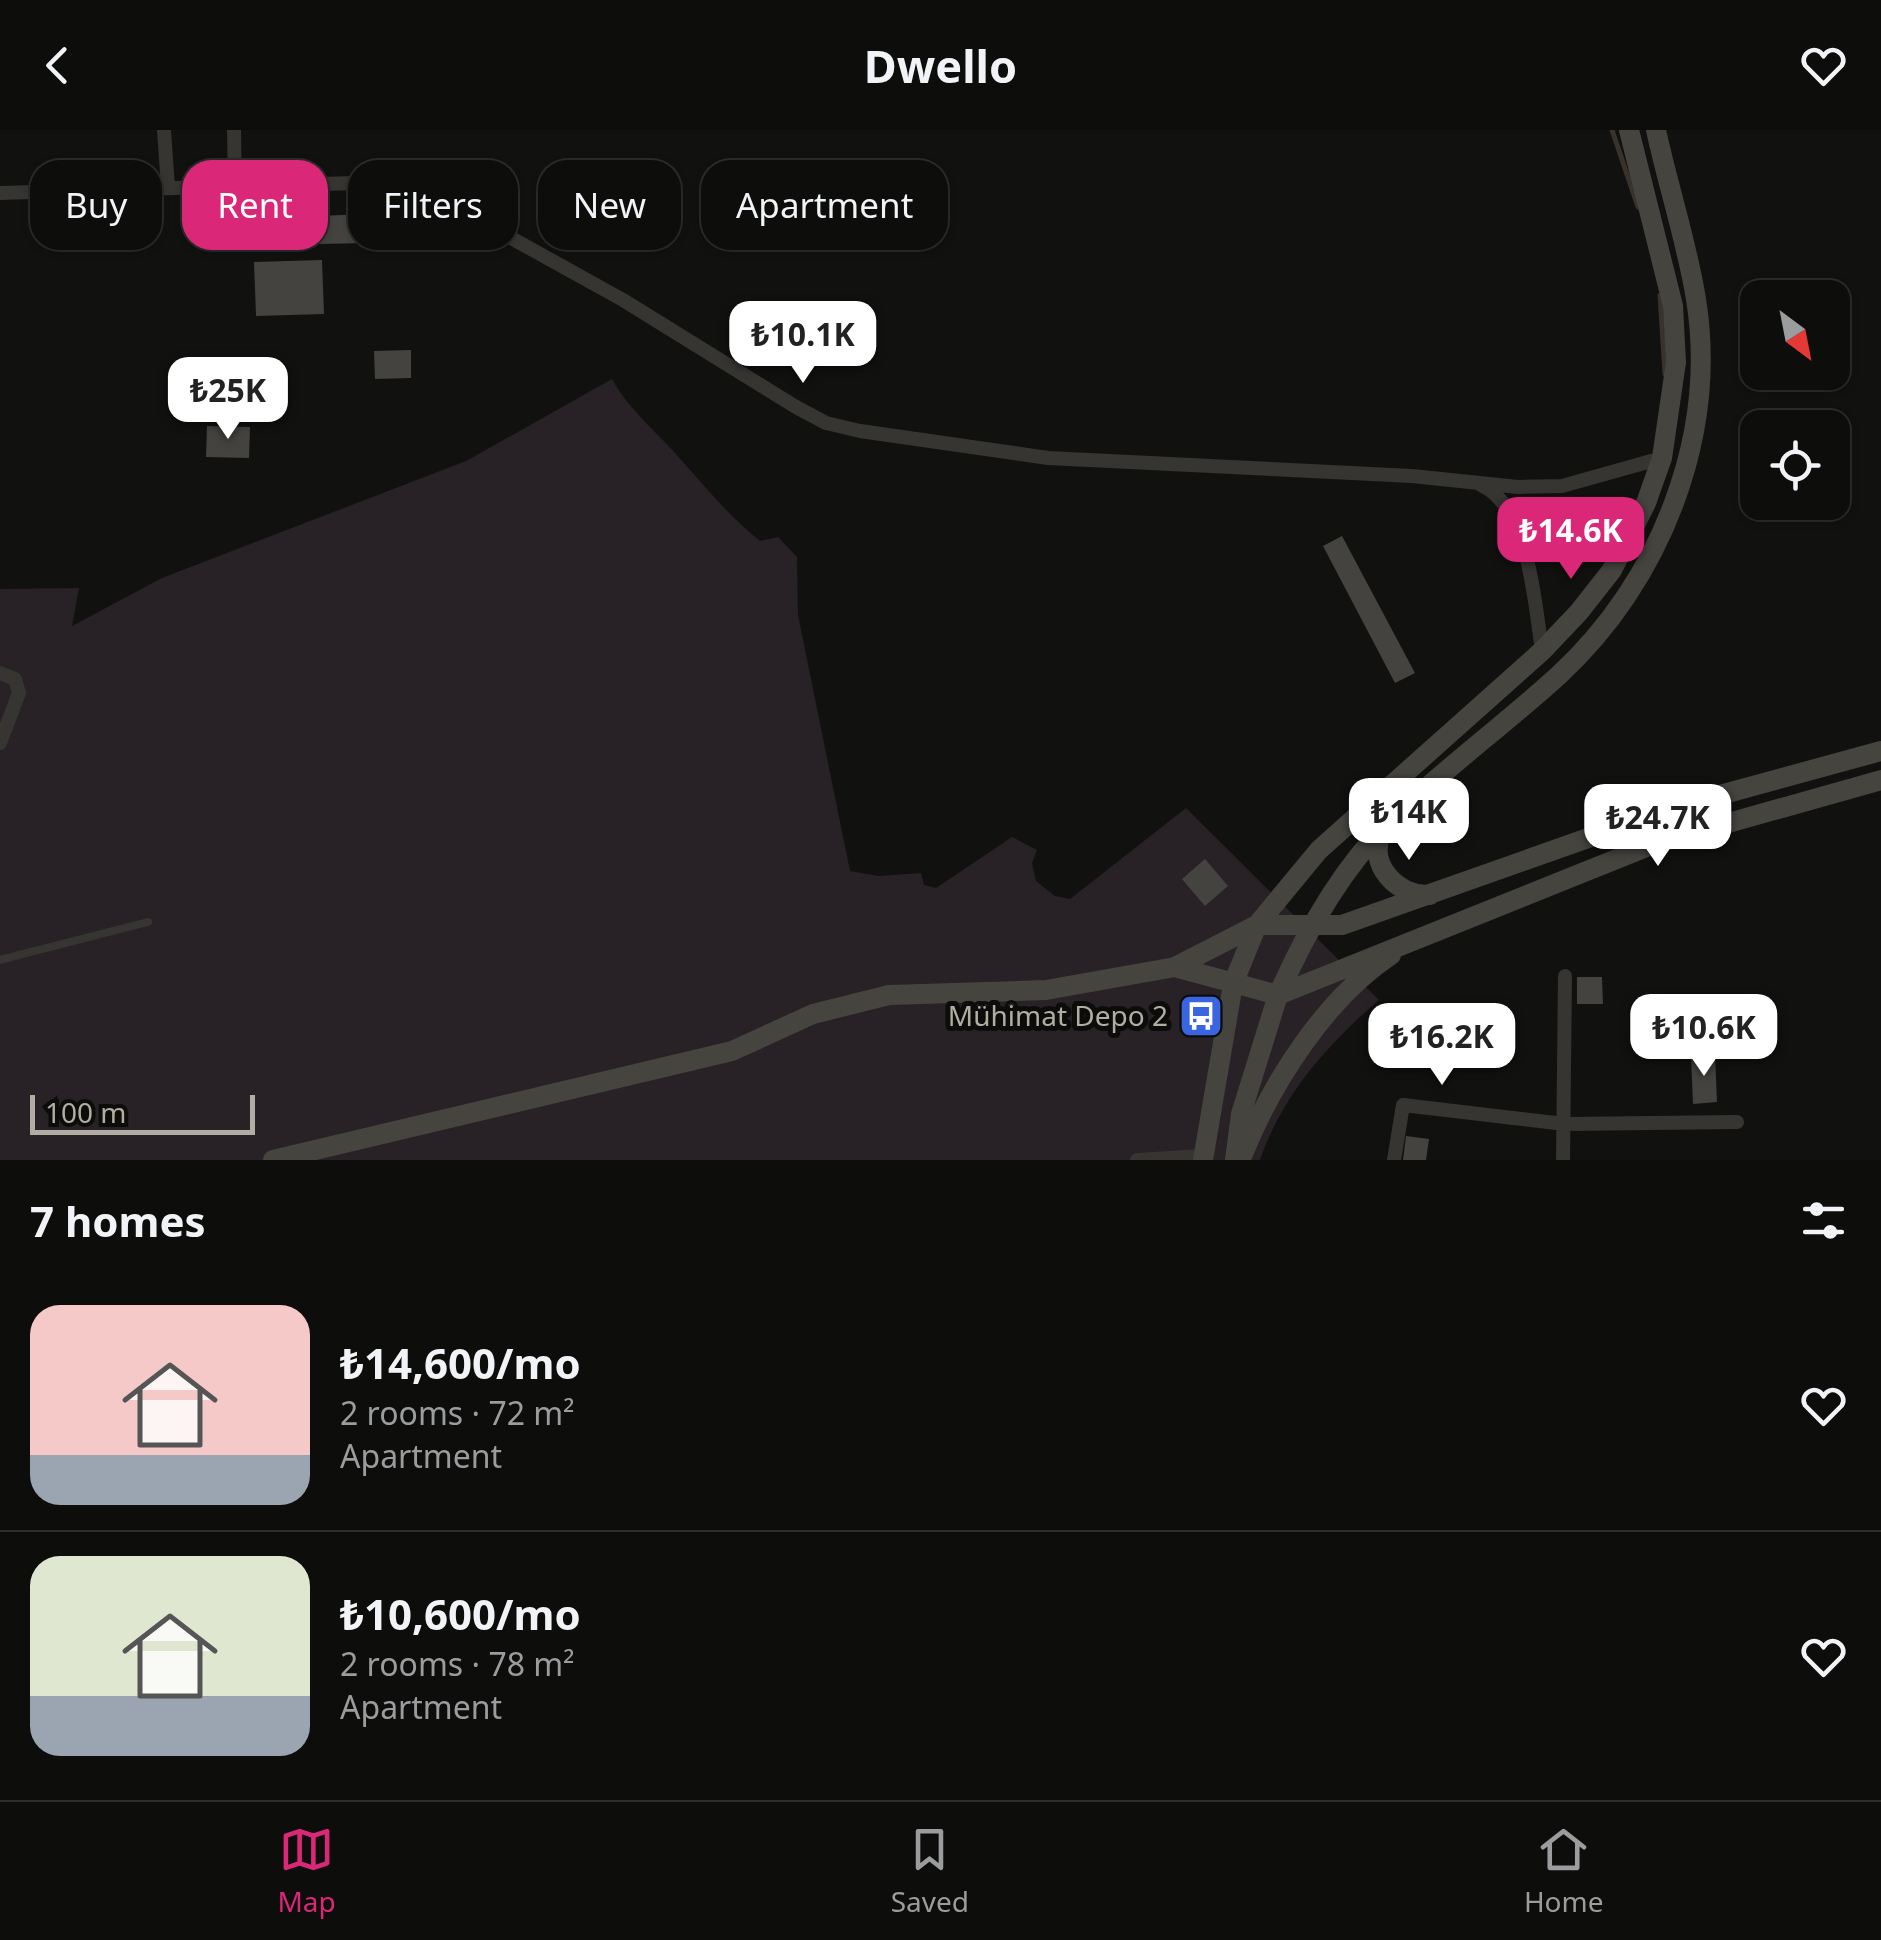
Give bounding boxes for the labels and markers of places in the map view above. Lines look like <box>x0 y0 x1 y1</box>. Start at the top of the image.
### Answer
pin: ₺10.1K <box>722 301 884 386</box>
pin: ₺25K <box>169 357 287 442</box>
pin: ₺14.6K <box>1490 497 1652 582</box>
pin: ₺14K <box>1350 778 1468 863</box>
pin: ₺24.7K <box>1577 784 1739 869</box>
bus stop icon: Mühimat Depo 2 <box>1178 993 1224 1039</box>
pin: ₺10.6K <box>1623 994 1785 1079</box>
place label: Mühimat Depo 2 <box>948 996 1168 1034</box>
pin: ₺16.2K <box>1361 1003 1523 1088</box>

